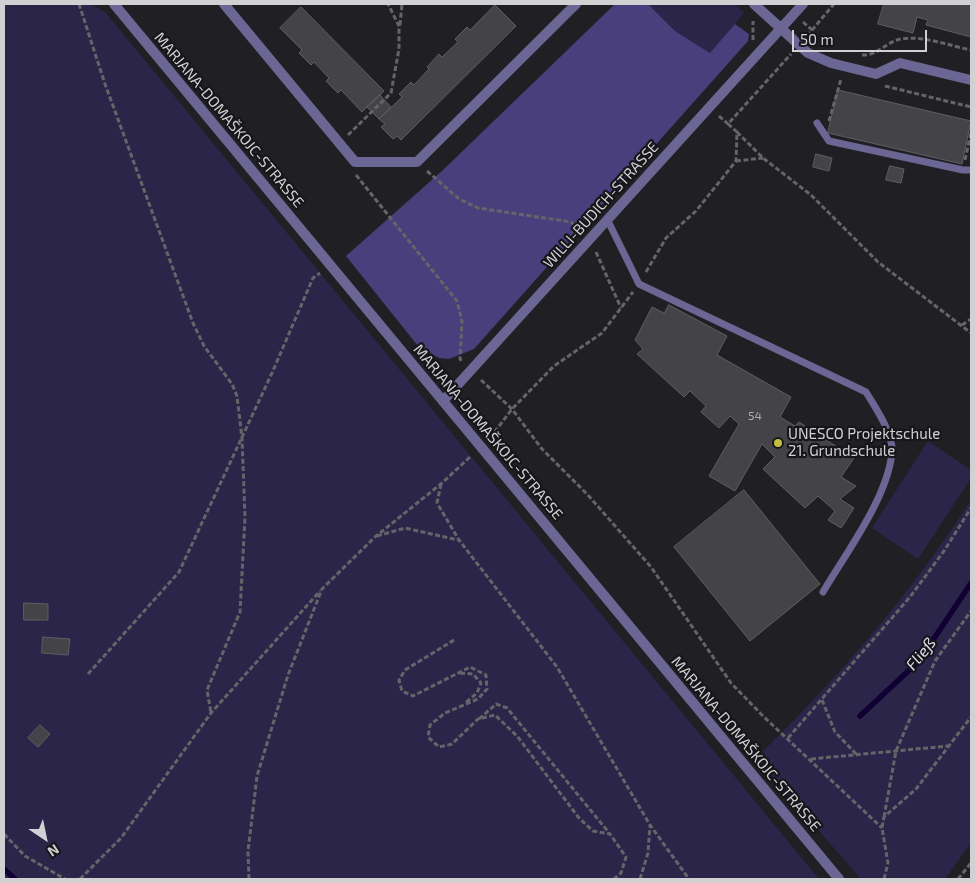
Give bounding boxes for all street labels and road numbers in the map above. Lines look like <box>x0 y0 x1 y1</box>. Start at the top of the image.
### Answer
street label: MARJANA-DOMAŠKOJC-STRASSE <box>150 29 308 211</box>
street label: WILLI-BUDICH-STRASSE <box>540 138 662 272</box>
street label: MARJANA-DOMAŠKOJC-STRASSE <box>409 341 567 523</box>
street label: MARJANA-DOMAŠKOJC-STRASSE <box>667 653 825 835</box>

